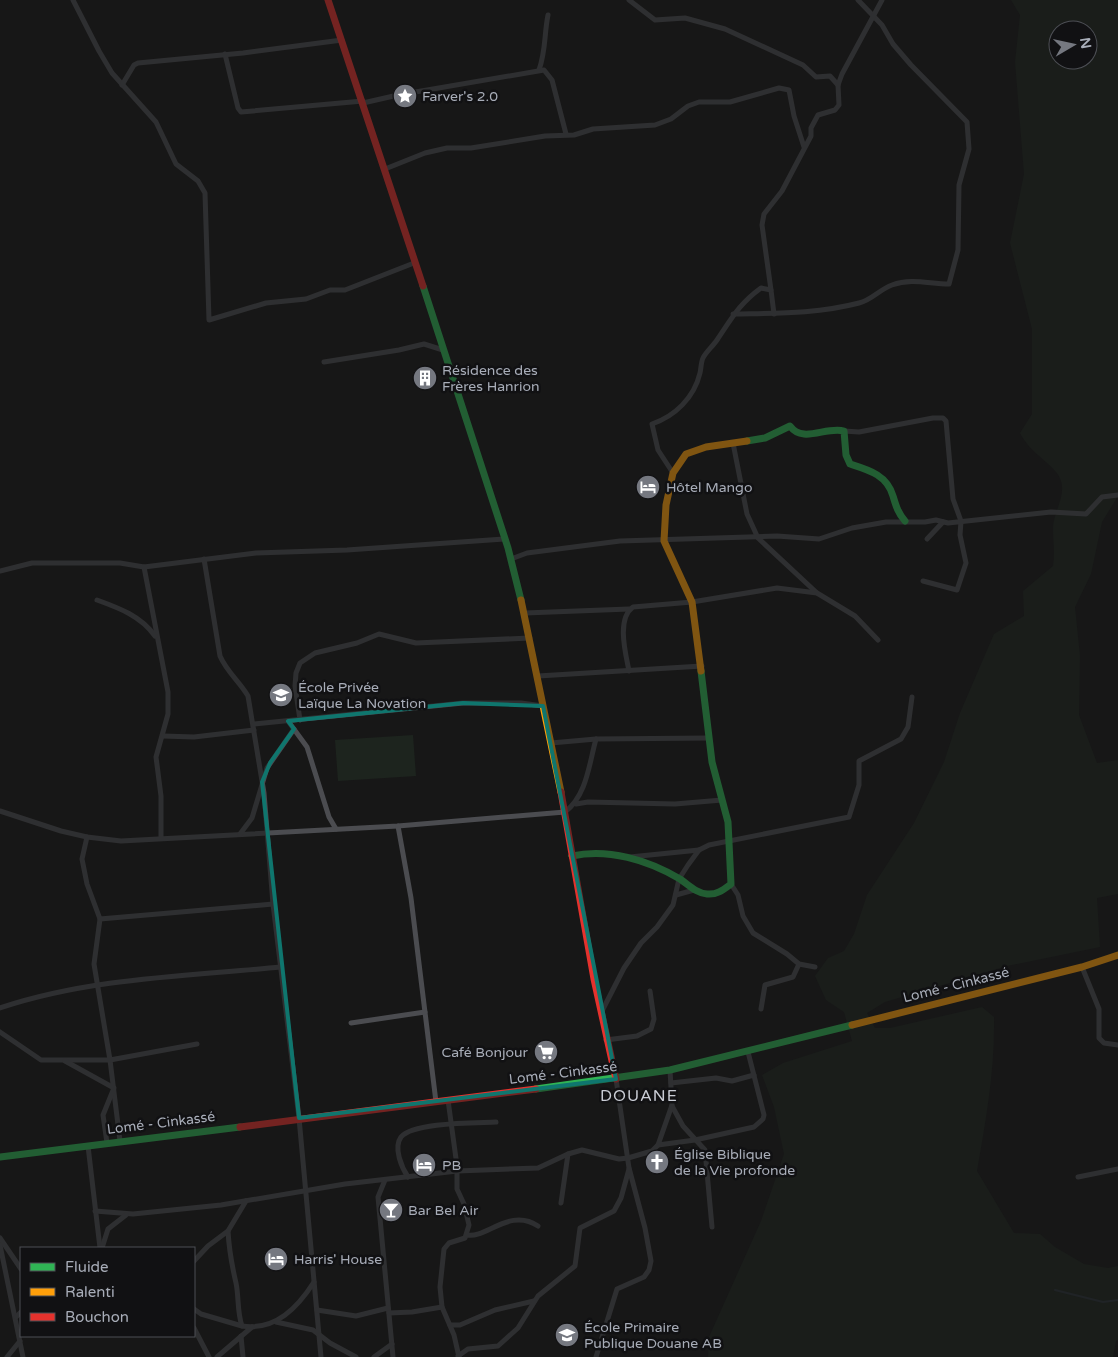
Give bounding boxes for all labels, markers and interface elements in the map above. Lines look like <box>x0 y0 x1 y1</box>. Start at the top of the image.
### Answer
north arrow <box>1048 20 1098 70</box>
text: N <box>1076 36 1095 50</box>
place icon: Farver's 2.0 <box>392 83 418 109</box>
place label: Farver's 2.0 <box>422 88 498 105</box>
place label: Résidence des Frères Hanrion <box>442 362 540 395</box>
building icon: Résidence des Frères Hanrion <box>412 365 438 391</box>
hotel icon: Hôtel Mango <box>635 474 661 500</box>
place label: Hôtel Mango <box>666 479 752 496</box>
place label: École Privée Laïque La Novation <box>298 679 426 712</box>
school or university icon: École Privée Laïque La Novation <box>268 682 294 708</box>
street label: Lomé - Cinkassé <box>901 964 1011 1006</box>
supermarket icon: Café Bonjour <box>533 1039 559 1065</box>
place label: Café Bonjour <box>441 1044 529 1061</box>
street label: Lomé - Cinkassé <box>508 1058 618 1088</box>
district label: DOUANE <box>600 1086 678 1106</box>
street label: Lomé - Cinkassé <box>106 1108 216 1138</box>
place label: Église Biblique de la Vie profonde <box>674 1146 795 1179</box>
church icon: Église Biblique de la Vie profonde <box>644 1149 670 1175</box>
hotel icon: PB <box>411 1152 437 1178</box>
place label: PB <box>442 1157 461 1174</box>
bar icon: Bar Bel Air <box>378 1197 404 1223</box>
place label: Bar Bel Air <box>408 1202 479 1219</box>
hotel icon: Harris' House <box>263 1246 289 1272</box>
legend <box>20 1247 195 1337</box>
place label: Harris' House <box>294 1251 382 1268</box>
text: Fluide <box>65 1258 109 1276</box>
text: Ralenti <box>65 1283 115 1301</box>
text: Bouchon <box>65 1308 129 1326</box>
place label: École Primaire Publique Douane AB <box>584 1319 722 1352</box>
school or university icon: École Primaire Publique Douane AB <box>554 1322 580 1348</box>

